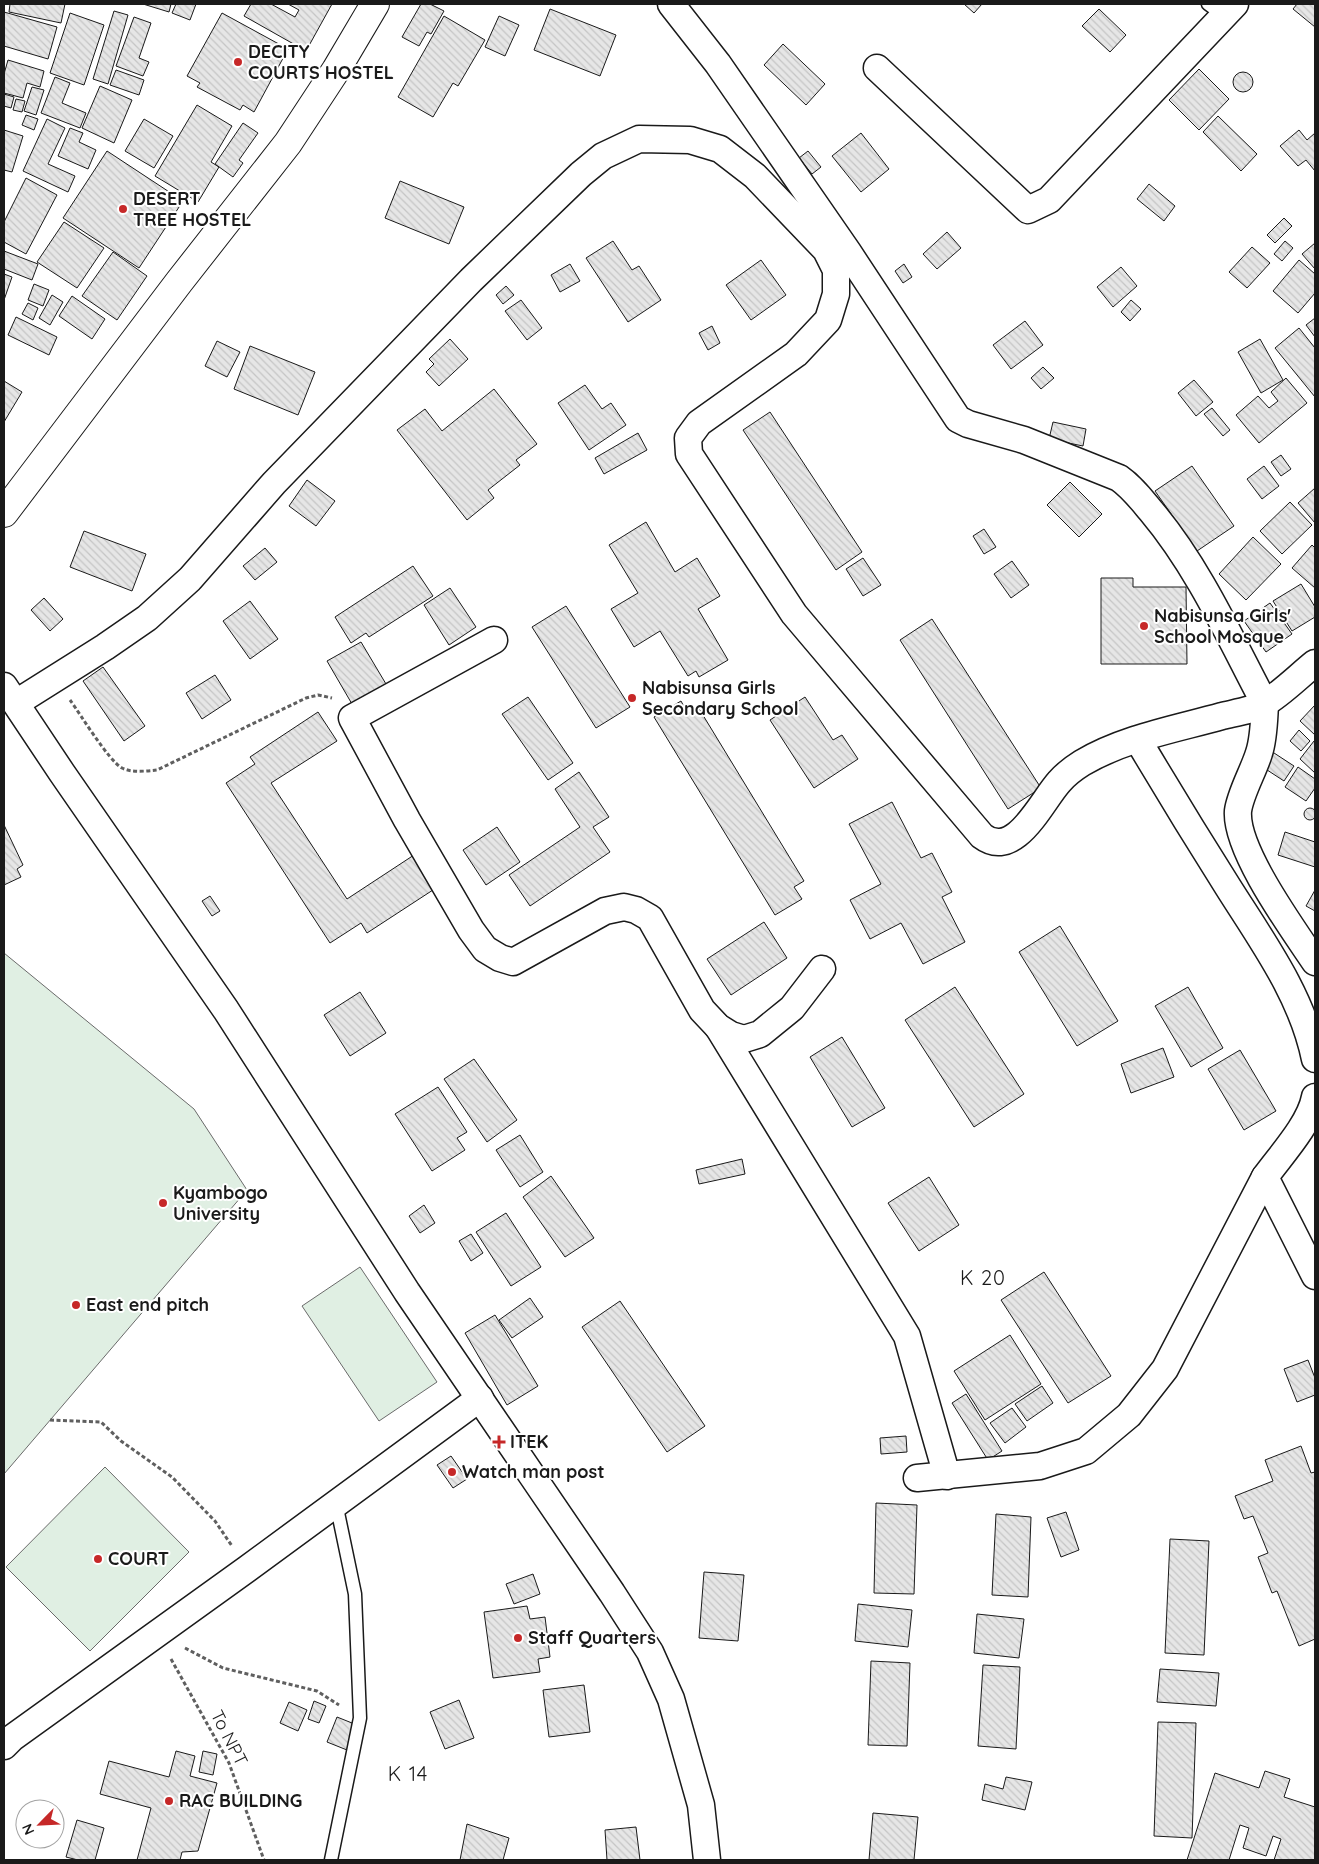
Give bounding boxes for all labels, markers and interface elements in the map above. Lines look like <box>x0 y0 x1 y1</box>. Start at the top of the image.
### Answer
place label: DECITY COURTS HOSTEL <box>248 40 394 84</box>
marker: DECITY COURTS HOSTEL <box>232 56 244 68</box>
place label: DESERT TREE HOSTEL <box>133 187 251 231</box>
marker: DESERT TREE HOSTEL <box>117 203 129 215</box>
place label: Nabisunsa Girls' School Mosque <box>1154 604 1291 648</box>
marker: Nabisunsa Girls' School Mosque <box>1138 620 1150 632</box>
place label: Nabisunsa Girls Secondary School <box>642 676 799 720</box>
marker: Nabisunsa Girls Secondary School <box>626 692 638 704</box>
place label: Kyambogo University <box>173 1181 268 1225</box>
marker: Kyambogo University <box>157 1197 169 1209</box>
district label: K 20 <box>960 1265 1006 1290</box>
place label: East end pitch <box>86 1293 209 1316</box>
marker: East end pitch <box>70 1299 82 1311</box>
place label: ITEK <box>510 1430 549 1453</box>
marker: ITEK <box>492 1435 506 1449</box>
place label: Watch man post <box>462 1460 605 1483</box>
marker: Watch man post <box>446 1466 458 1478</box>
place label: COURT <box>108 1547 169 1570</box>
marker: COURT <box>92 1553 104 1565</box>
place label: Staff Quarters <box>528 1626 656 1649</box>
marker: Staff Quarters <box>512 1632 524 1644</box>
street label: To NPT <box>206 1706 253 1769</box>
district label: K 14 <box>388 1761 428 1786</box>
place label: RAC BUILDING <box>179 1789 302 1812</box>
marker: RAC BUILDING <box>163 1795 175 1807</box>
north arrow <box>15 1799 65 1849</box>
text: N <box>18 1821 38 1838</box>

